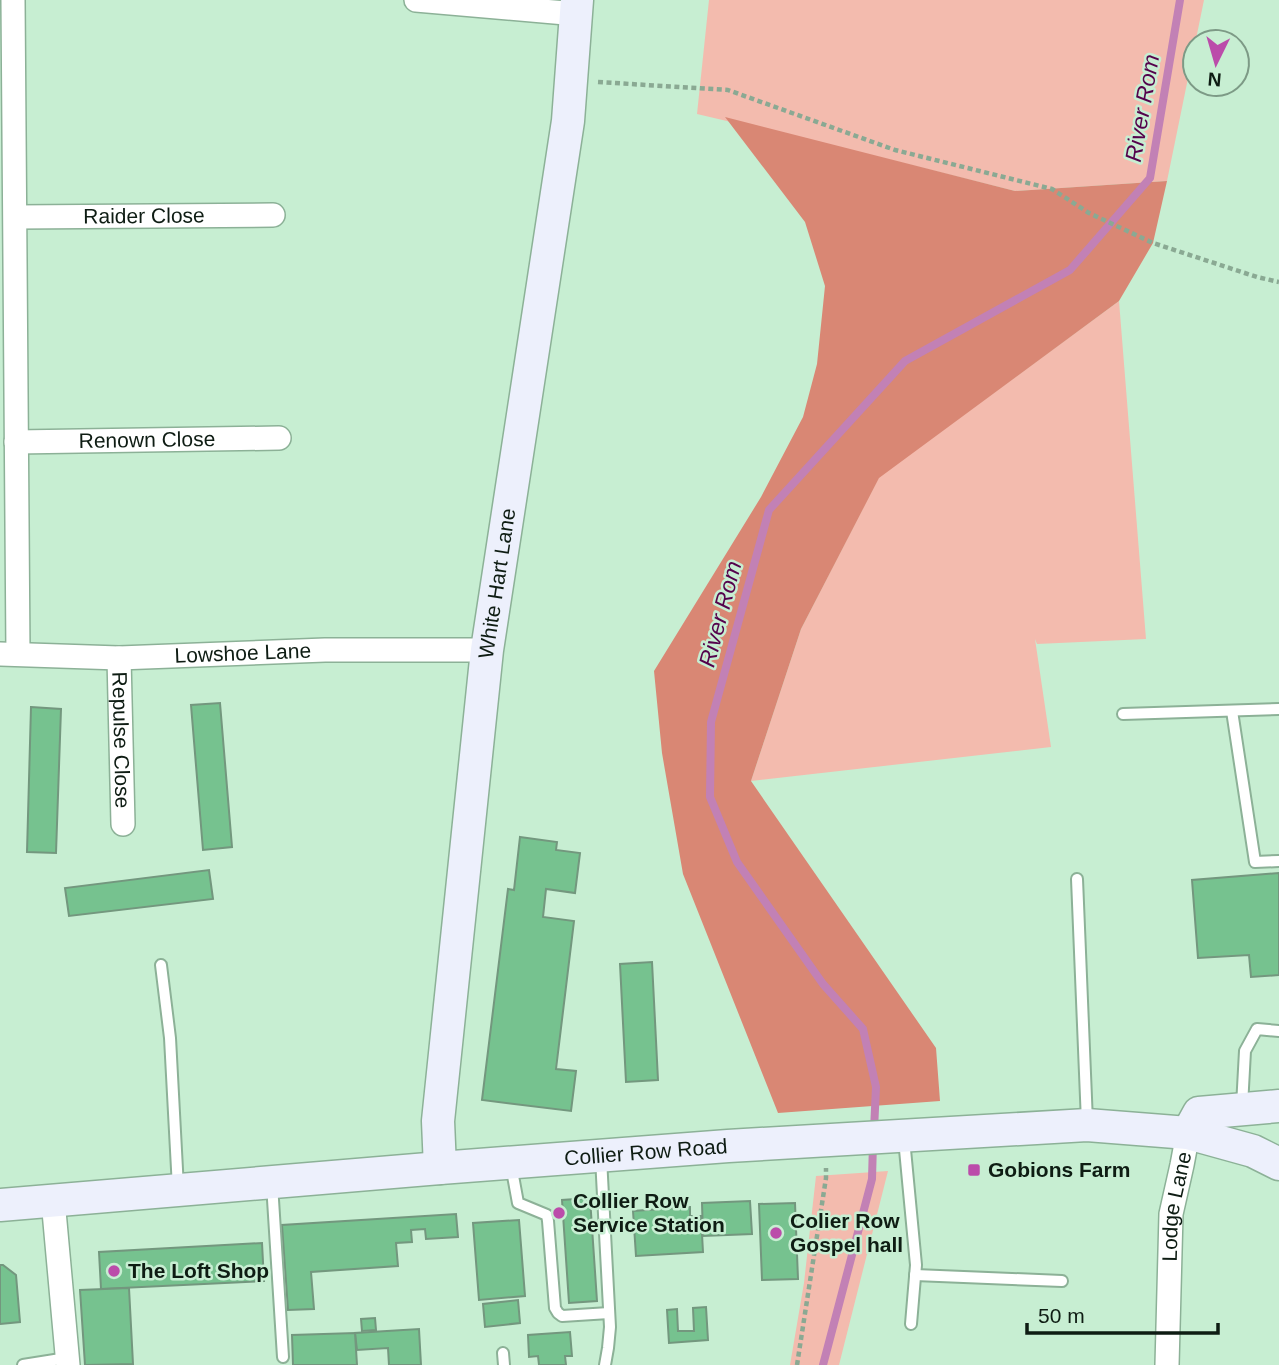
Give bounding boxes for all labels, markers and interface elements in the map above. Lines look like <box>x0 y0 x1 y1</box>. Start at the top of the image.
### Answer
north arrow <box>1181 28 1251 98</box>
water label: River Rom <box>1120 52 1164 164</box>
text: N <box>1207 68 1222 90</box>
street label: Raider Close <box>83 204 205 227</box>
street label: Renown Close <box>78 427 215 452</box>
street label: White Hart Lane <box>474 506 520 660</box>
water label: River Rom <box>693 558 747 670</box>
street label: Lowshoe Lane <box>174 639 312 667</box>
street label: Repulse Close <box>108 671 135 809</box>
street label: Collier Row Road <box>563 1134 728 1169</box>
street label: Lodge Lane <box>1158 1150 1195 1262</box>
place label: Gobions Farm <box>988 1158 1130 1181</box>
marker: Gobions Farm <box>966 1162 982 1178</box>
place label: Collier Row Service Station <box>573 1189 725 1236</box>
marker: Collier Row Service Station <box>551 1205 567 1221</box>
place label: Colier Row Gospel hall <box>790 1209 903 1256</box>
marker: Colier Row Gospel hall <box>768 1225 784 1241</box>
place label: The Loft Shop <box>128 1259 269 1282</box>
marker: The Loft Shop <box>106 1263 122 1279</box>
scale bar <box>1027 1292 1218 1336</box>
text: 50 m <box>1038 1304 1085 1327</box>

